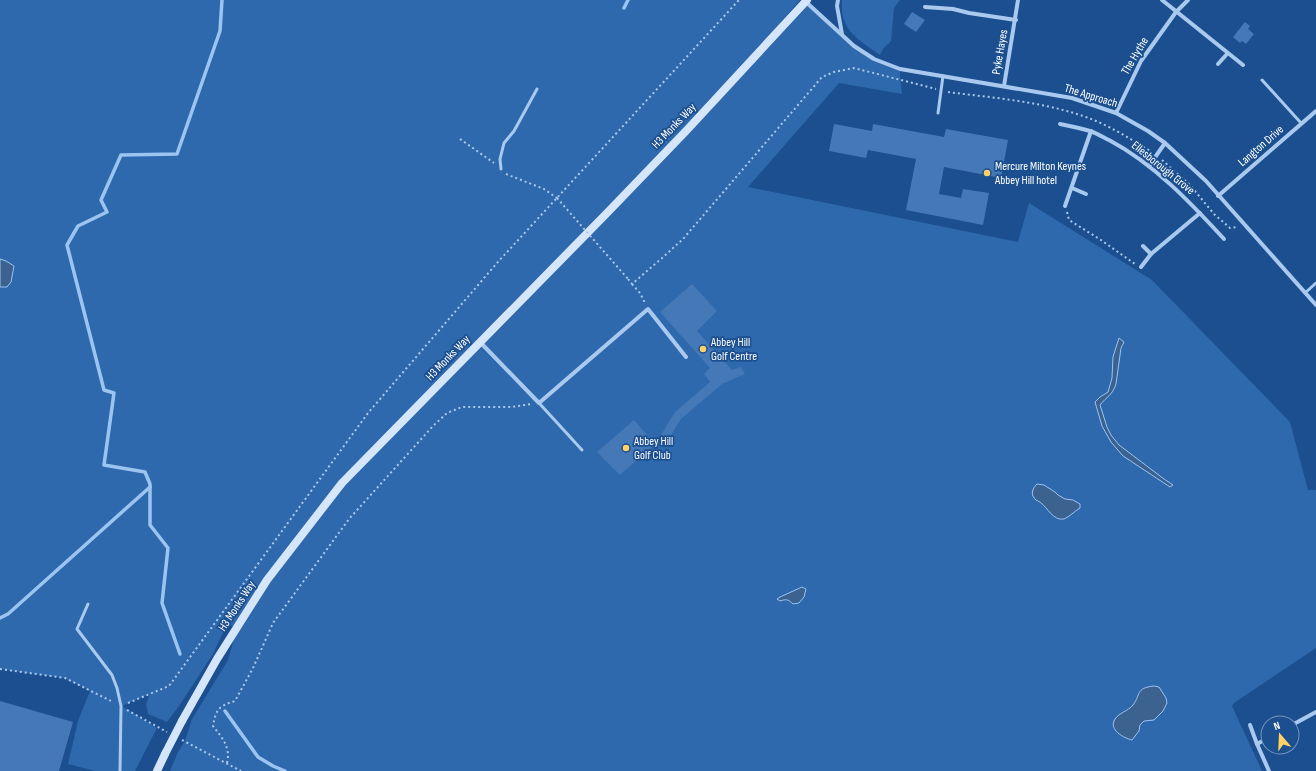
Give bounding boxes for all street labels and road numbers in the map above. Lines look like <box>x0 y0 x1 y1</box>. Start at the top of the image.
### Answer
street label: Pyke Hayes <box>989 28 1011 76</box>
street label: The Hythe <box>1118 34 1152 77</box>
street label: The Approach <box>1063 81 1119 111</box>
street label: H3 Monks Way <box>649 100 700 152</box>
street label: Langton Drive <box>1235 122 1287 170</box>
street label: Ellesborough Grove <box>1128 138 1198 198</box>
street label: H3 Monks Way <box>423 332 474 384</box>
street label: H3 Monks Way <box>215 577 259 634</box>

